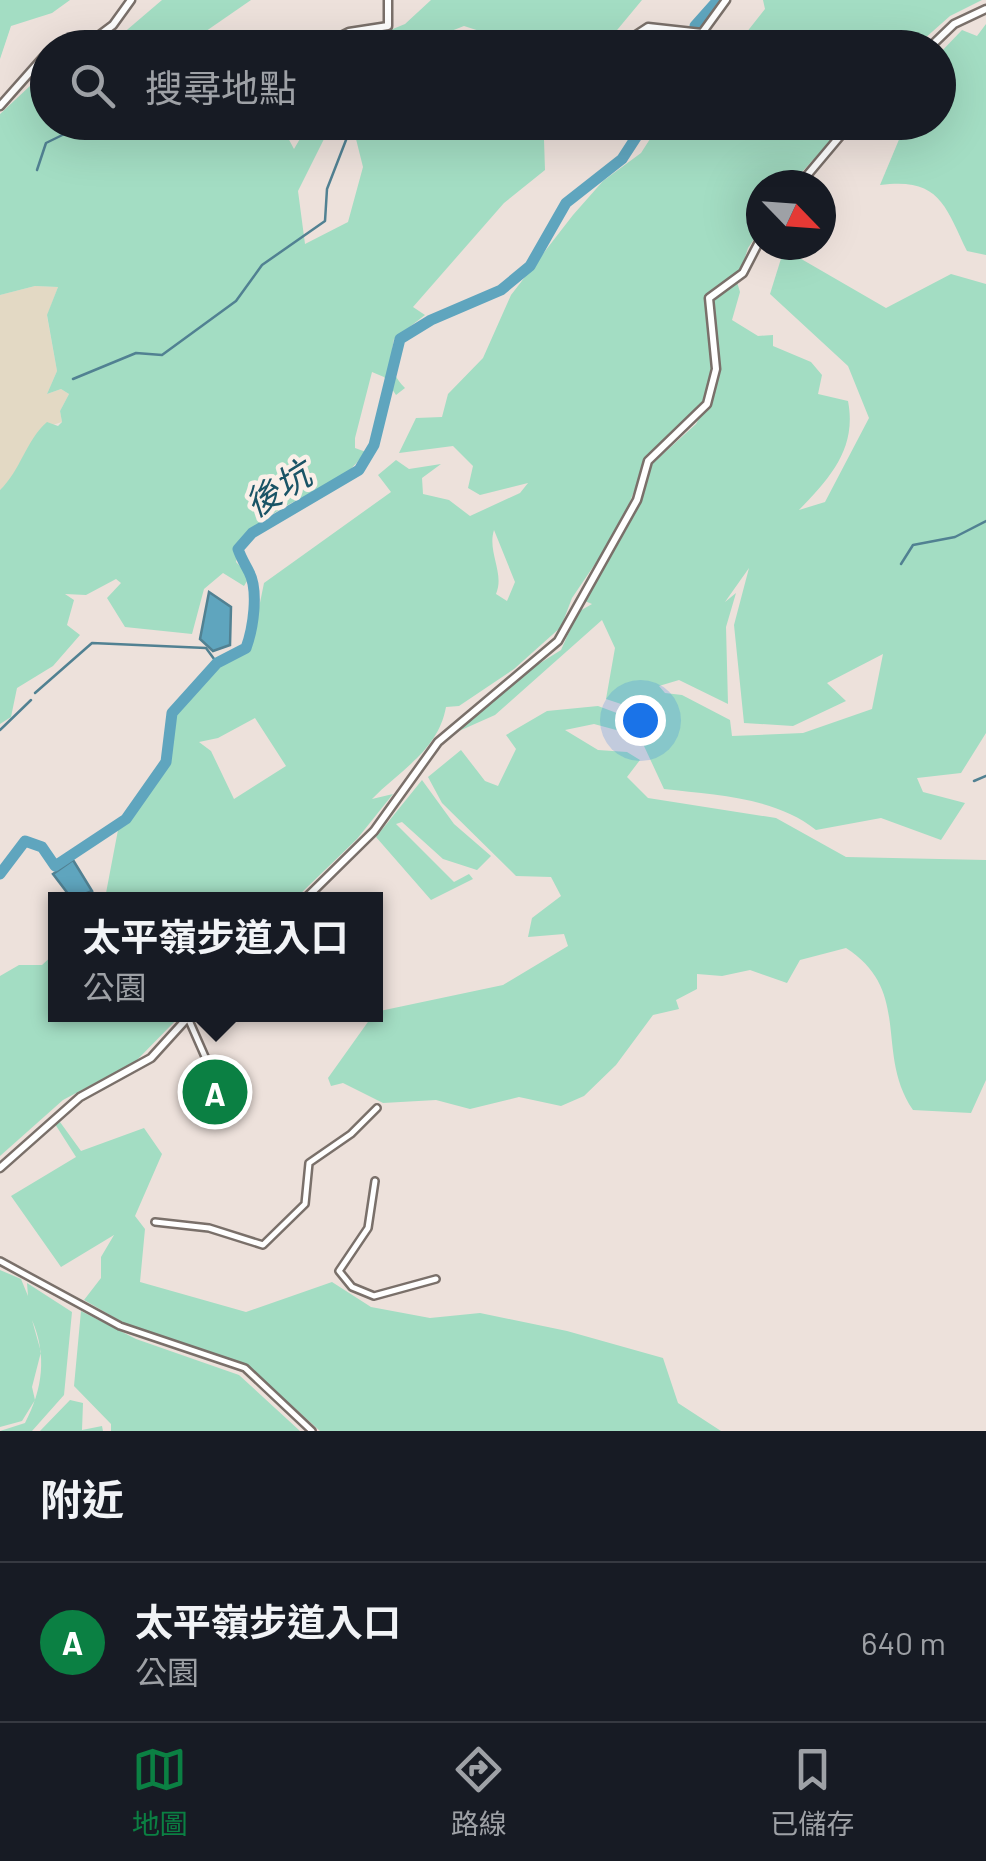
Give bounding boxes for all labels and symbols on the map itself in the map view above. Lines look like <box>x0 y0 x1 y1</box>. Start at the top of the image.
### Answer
north arrow <box>746 170 836 260</box>
water label: 後坑 <box>236 449 322 524</box>
your location <box>615 695 666 746</box>
pin: A <box>182 1054 248 1130</box>

